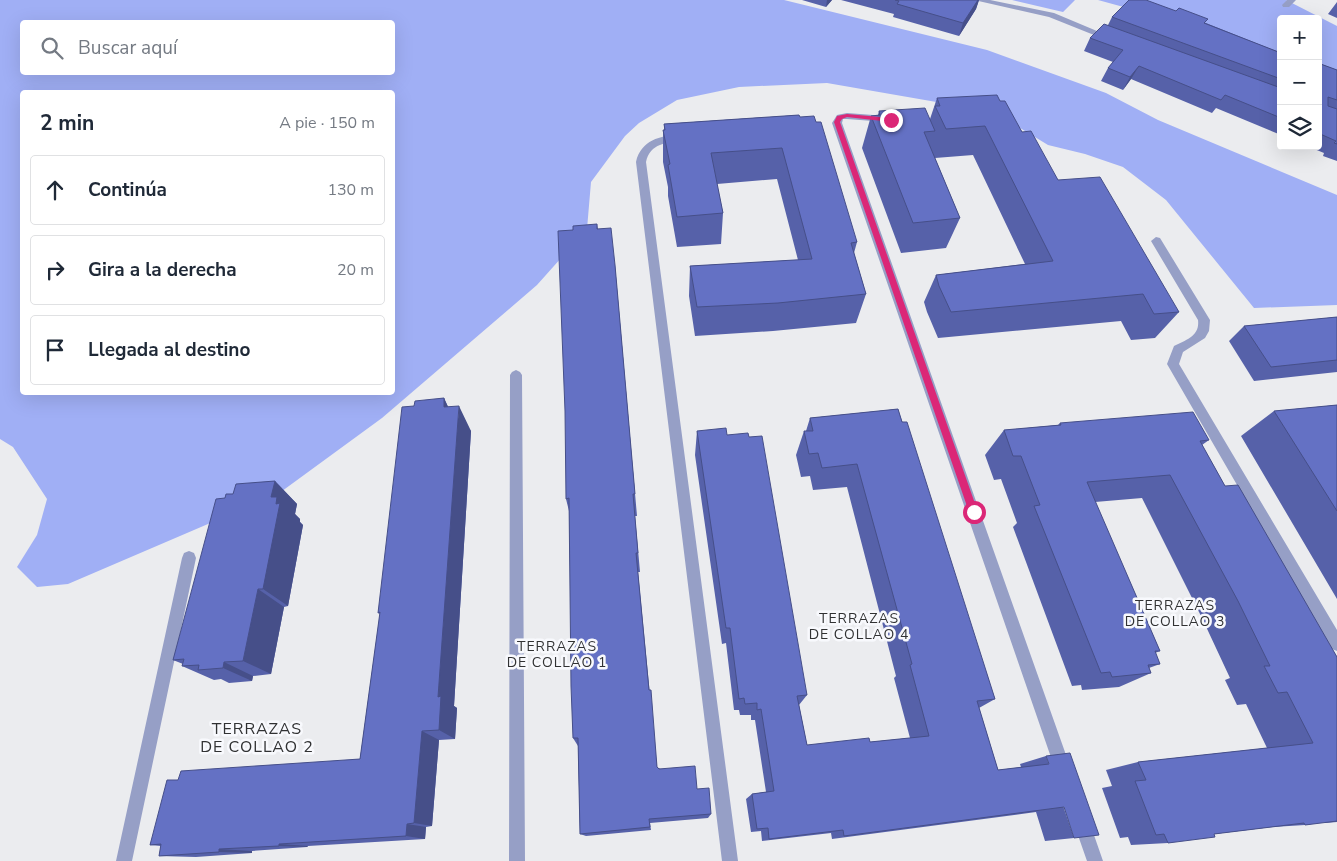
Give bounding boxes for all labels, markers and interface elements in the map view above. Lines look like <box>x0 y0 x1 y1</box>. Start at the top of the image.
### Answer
map controls <box>1277 15 1322 150</box>
button: + <box>1277 15 1322 60</box>
search box <box>20 20 395 75</box>
icon: search <box>38 34 66 62</box>
text: Buscar aquí <box>78 35 177 61</box>
button: − <box>1277 60 1322 105</box>
button: layers <box>1277 105 1322 150</box>
text: 2 min <box>40 109 94 137</box>
route end <box>880 109 903 132</box>
text: A pie · 150 m <box>279 112 375 134</box>
icon: ahead <box>41 176 69 204</box>
text: Continúa <box>88 177 167 203</box>
text: 130 m <box>327 179 374 201</box>
icon: right <box>41 256 69 284</box>
text: Gira a la derecha <box>88 257 237 283</box>
text: 20 m <box>337 259 374 281</box>
icon: arrive <box>41 336 69 364</box>
text: Llegada al destino <box>88 337 250 363</box>
route start <box>963 501 986 524</box>
district label: TERRAZAS DE COLLAO 3 <box>1125 596 1225 631</box>
district label: TERRAZAS DE COLLAO 4 <box>809 609 909 644</box>
district label: TERRAZAS DE COLLAO 1 <box>507 637 607 672</box>
district label: TERRAZAS DE COLLAO 2 <box>200 718 314 758</box>

